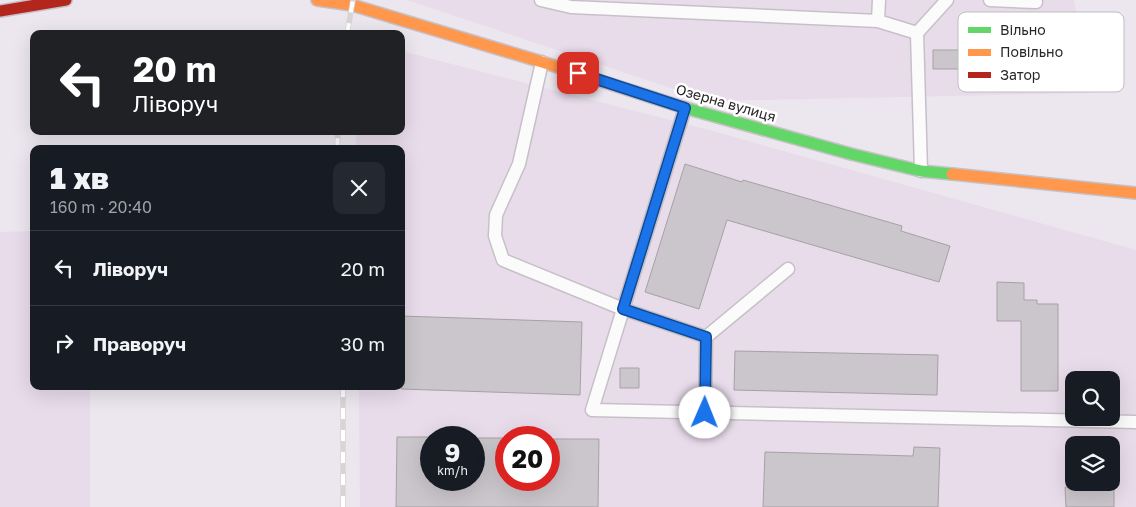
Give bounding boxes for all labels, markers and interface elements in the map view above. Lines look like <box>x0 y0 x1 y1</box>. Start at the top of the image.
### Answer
legend <box>958 12 1124 92</box>
text: Вільно <box>1000 21 1046 38</box>
text: Повільно <box>1000 43 1063 60</box>
text: 20 m <box>133 48 216 90</box>
icon: left <box>50 50 115 115</box>
pin <box>557 52 599 94</box>
icon: arrive <box>564 59 592 87</box>
text: Затор <box>1000 66 1040 83</box>
street label: Озерна вулиця <box>674 80 778 125</box>
text: Ліворуч <box>133 90 218 117</box>
text: 1 хв <box>50 160 109 196</box>
button: close <box>333 162 385 214</box>
text: 160 m · 20:40 <box>50 197 152 217</box>
icon: left <box>50 254 78 282</box>
text: Ліворуч <box>93 257 168 280</box>
text: 20 m <box>341 257 385 280</box>
icon: right <box>50 329 78 357</box>
text: Праворуч <box>93 332 186 355</box>
text: 30 m <box>341 332 385 355</box>
map controls <box>1065 371 1120 491</box>
button: search <box>1065 371 1120 426</box>
position arrow <box>678 386 730 438</box>
speed limit sign: 20 <box>495 426 560 491</box>
button: layers <box>1065 436 1120 491</box>
text: 9 <box>445 437 460 468</box>
text: km/h <box>437 463 468 478</box>

